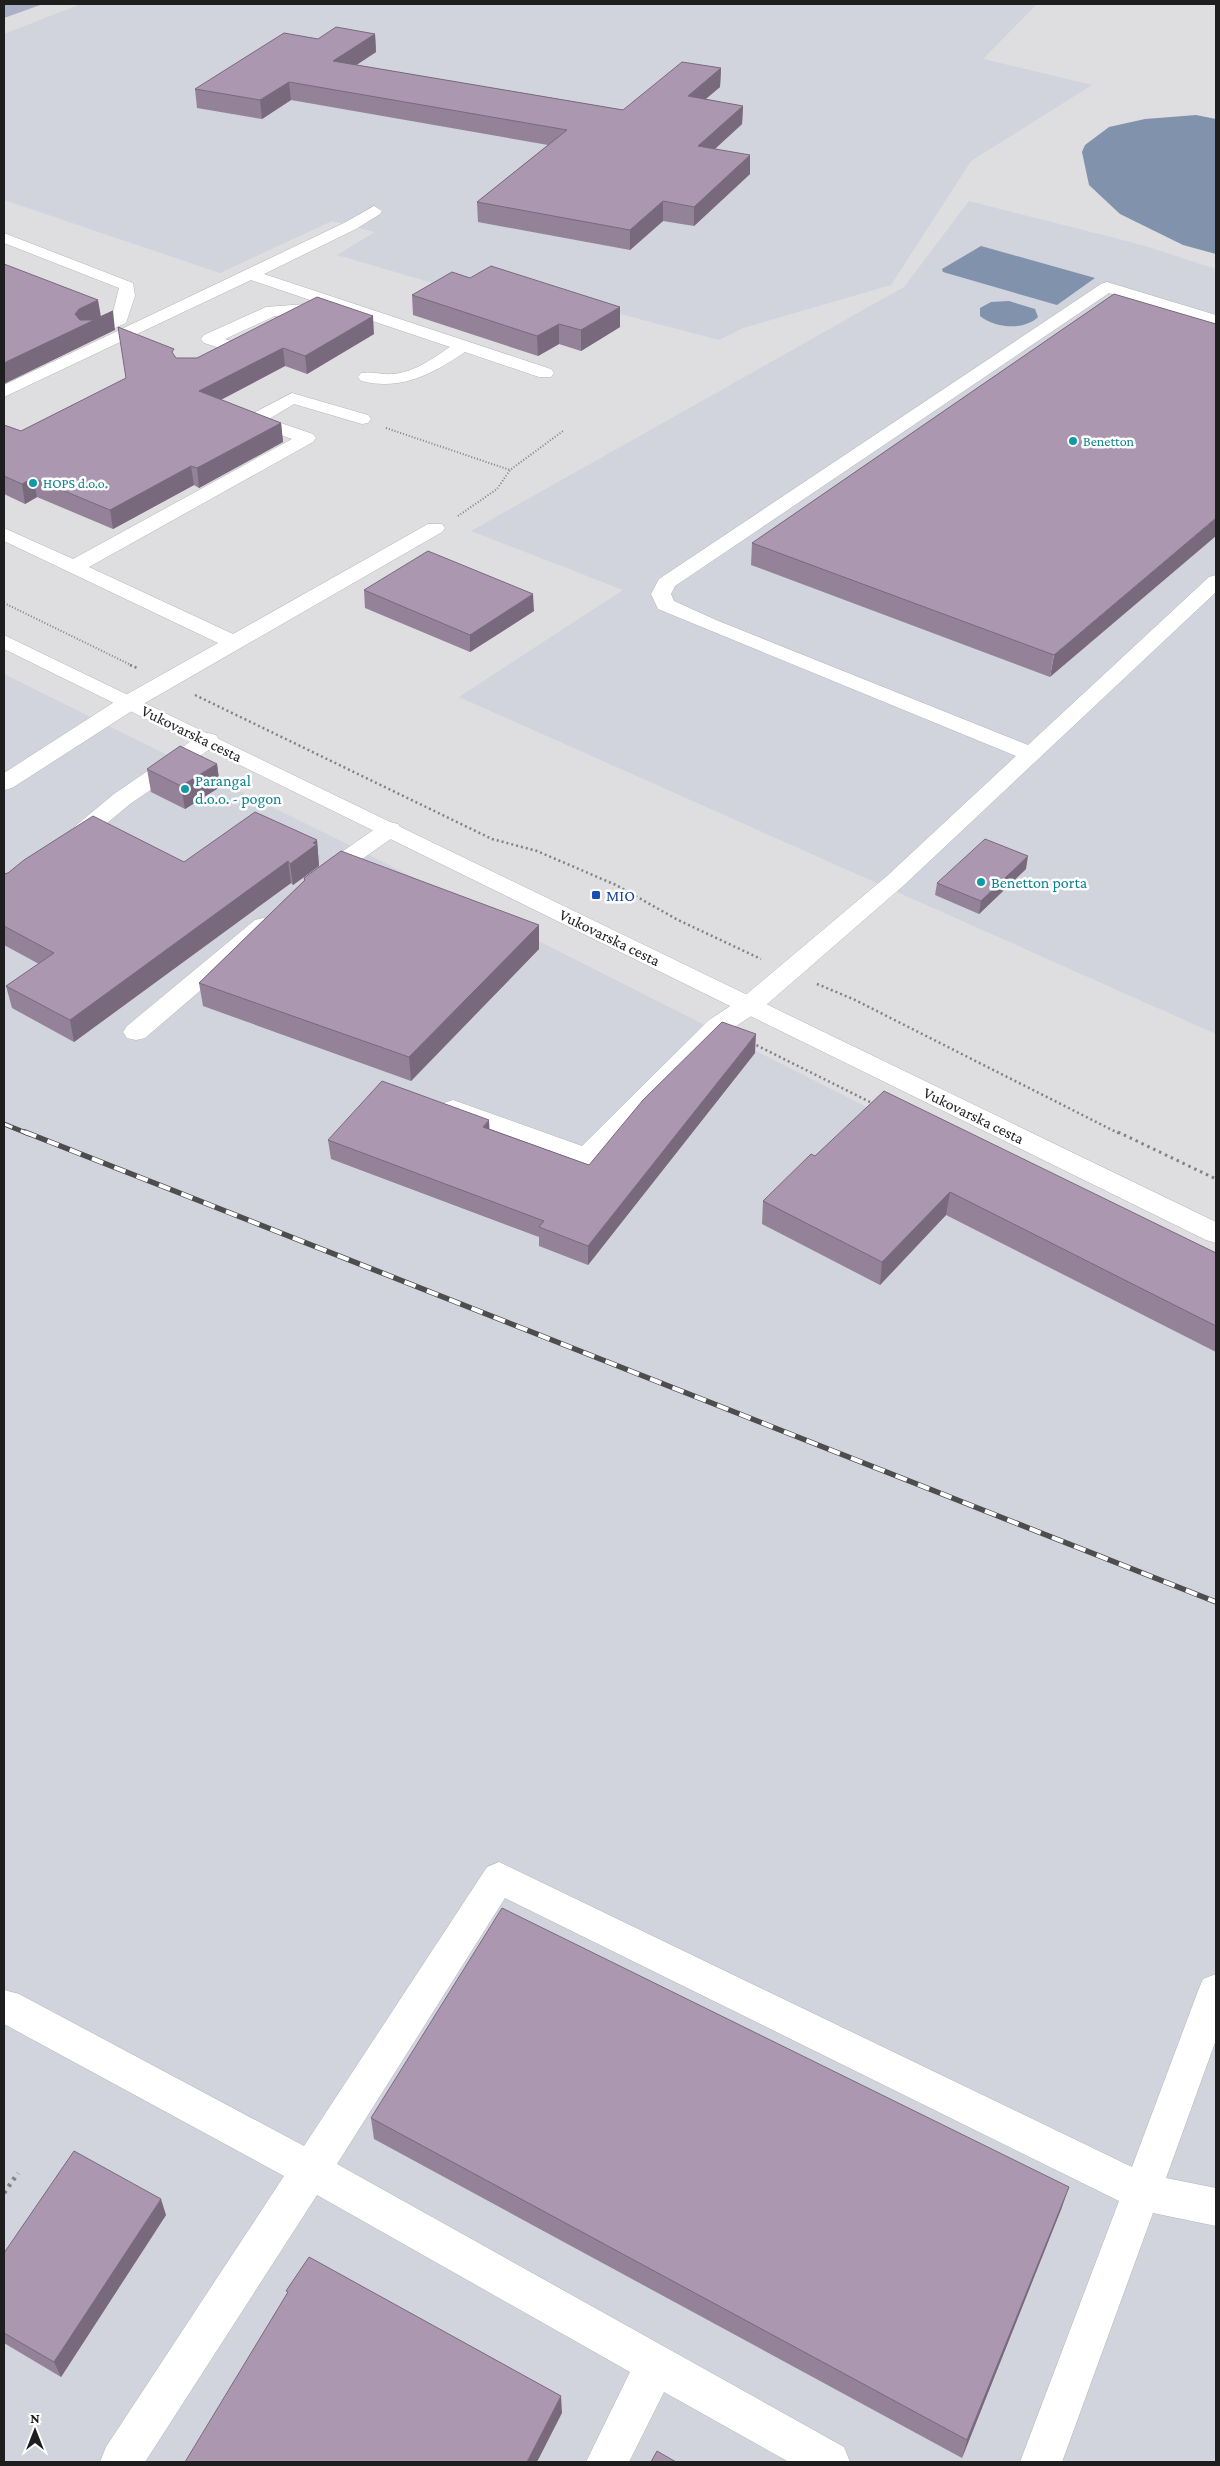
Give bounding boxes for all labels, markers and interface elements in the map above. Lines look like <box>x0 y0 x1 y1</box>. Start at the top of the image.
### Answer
place label: Benetton <box>1083 433 1135 449</box>
marker: Benetton <box>1067 435 1079 447</box>
place label: HOPS d.o.o. <box>43 475 108 491</box>
marker: HOPS d.o.o. <box>27 477 39 489</box>
street label: Vukovarska cesta <box>139 702 245 765</box>
place label: Parangal d.o.o. - pogon <box>195 772 282 808</box>
marker: Parangal d.o.o. - pogon <box>179 783 191 795</box>
place label: Benetton porta <box>991 874 1088 892</box>
marker: Benetton porta <box>975 876 987 888</box>
place label: MIO <box>606 887 635 904</box>
marker: MIO <box>590 889 602 901</box>
street label: Vukovarska cesta <box>557 906 663 969</box>
street label: Vukovarska cesta <box>921 1084 1027 1147</box>
north arrow <box>10 2406 60 2456</box>
text: N <box>30 2410 40 2426</box>

